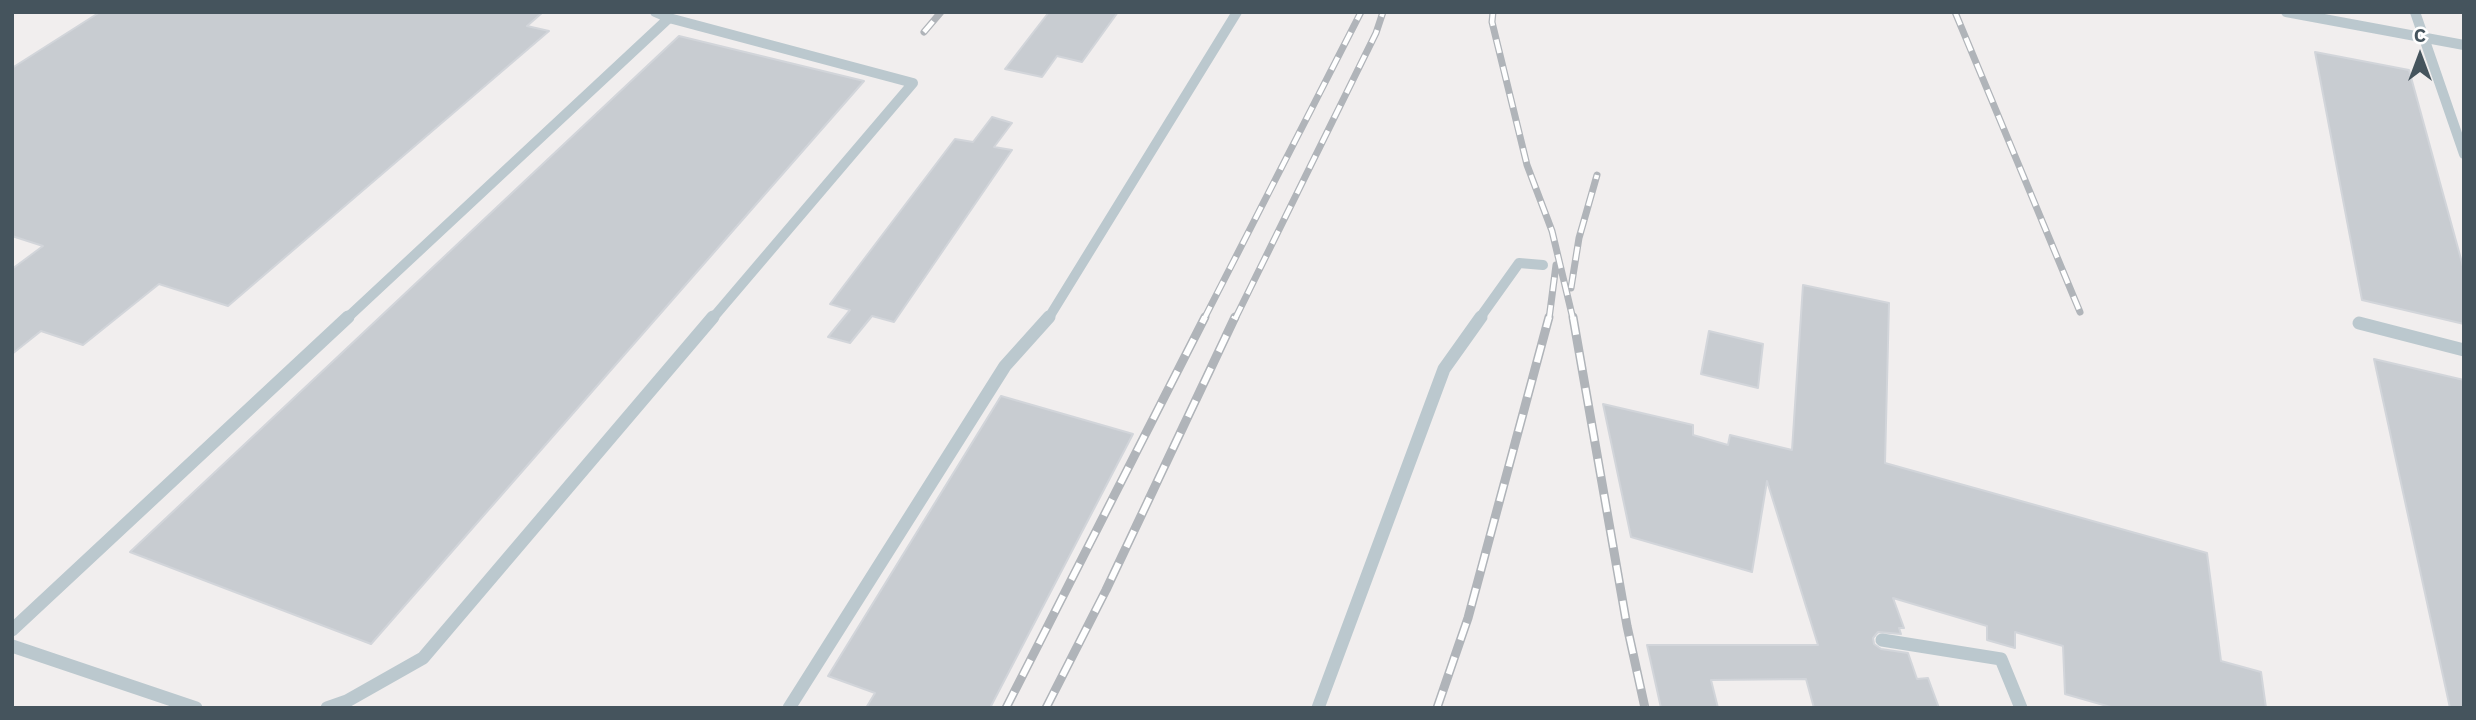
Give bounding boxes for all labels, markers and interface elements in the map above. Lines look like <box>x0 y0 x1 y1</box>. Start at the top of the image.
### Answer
north arrow <box>2385 21 2455 91</box>
text: С <box>2414 23 2426 47</box>

